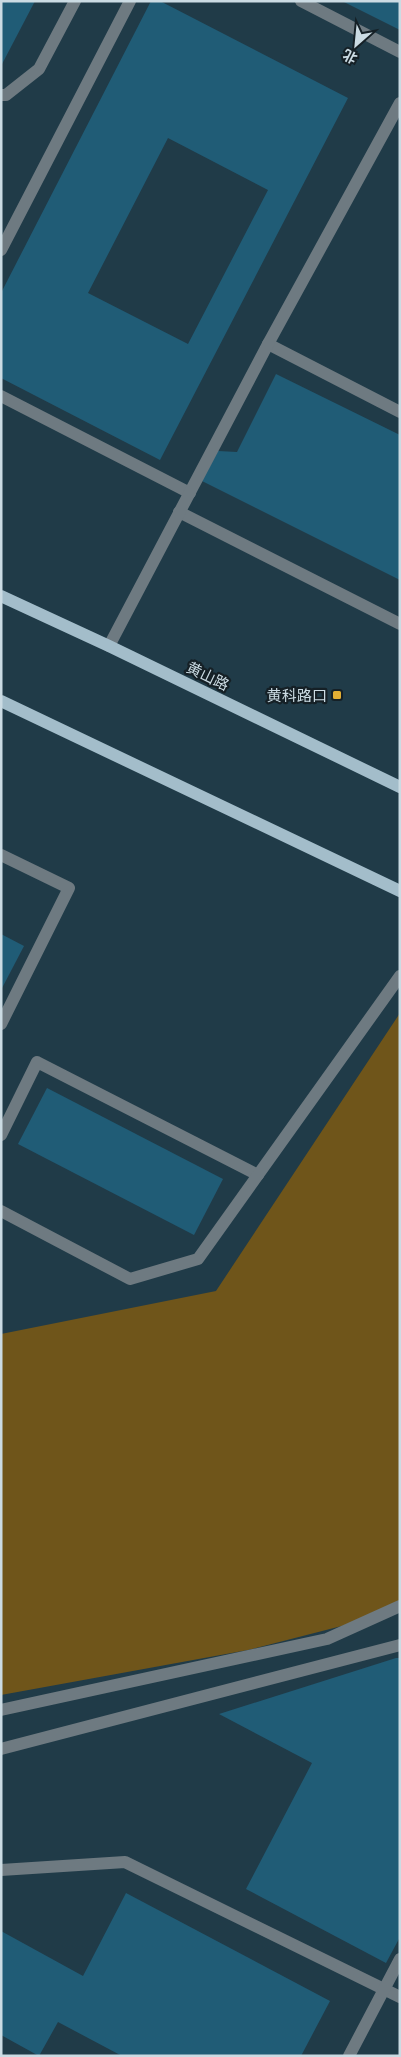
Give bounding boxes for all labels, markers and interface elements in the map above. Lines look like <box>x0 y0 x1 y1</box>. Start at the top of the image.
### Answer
north arrow <box>331 20 381 70</box>
text: 北 <box>340 46 360 67</box>
street label: 黄山路 <box>184 658 232 694</box>
place label: 黄科路口 <box>267 687 327 704</box>
marker: 黄科路口 <box>331 689 343 701</box>

